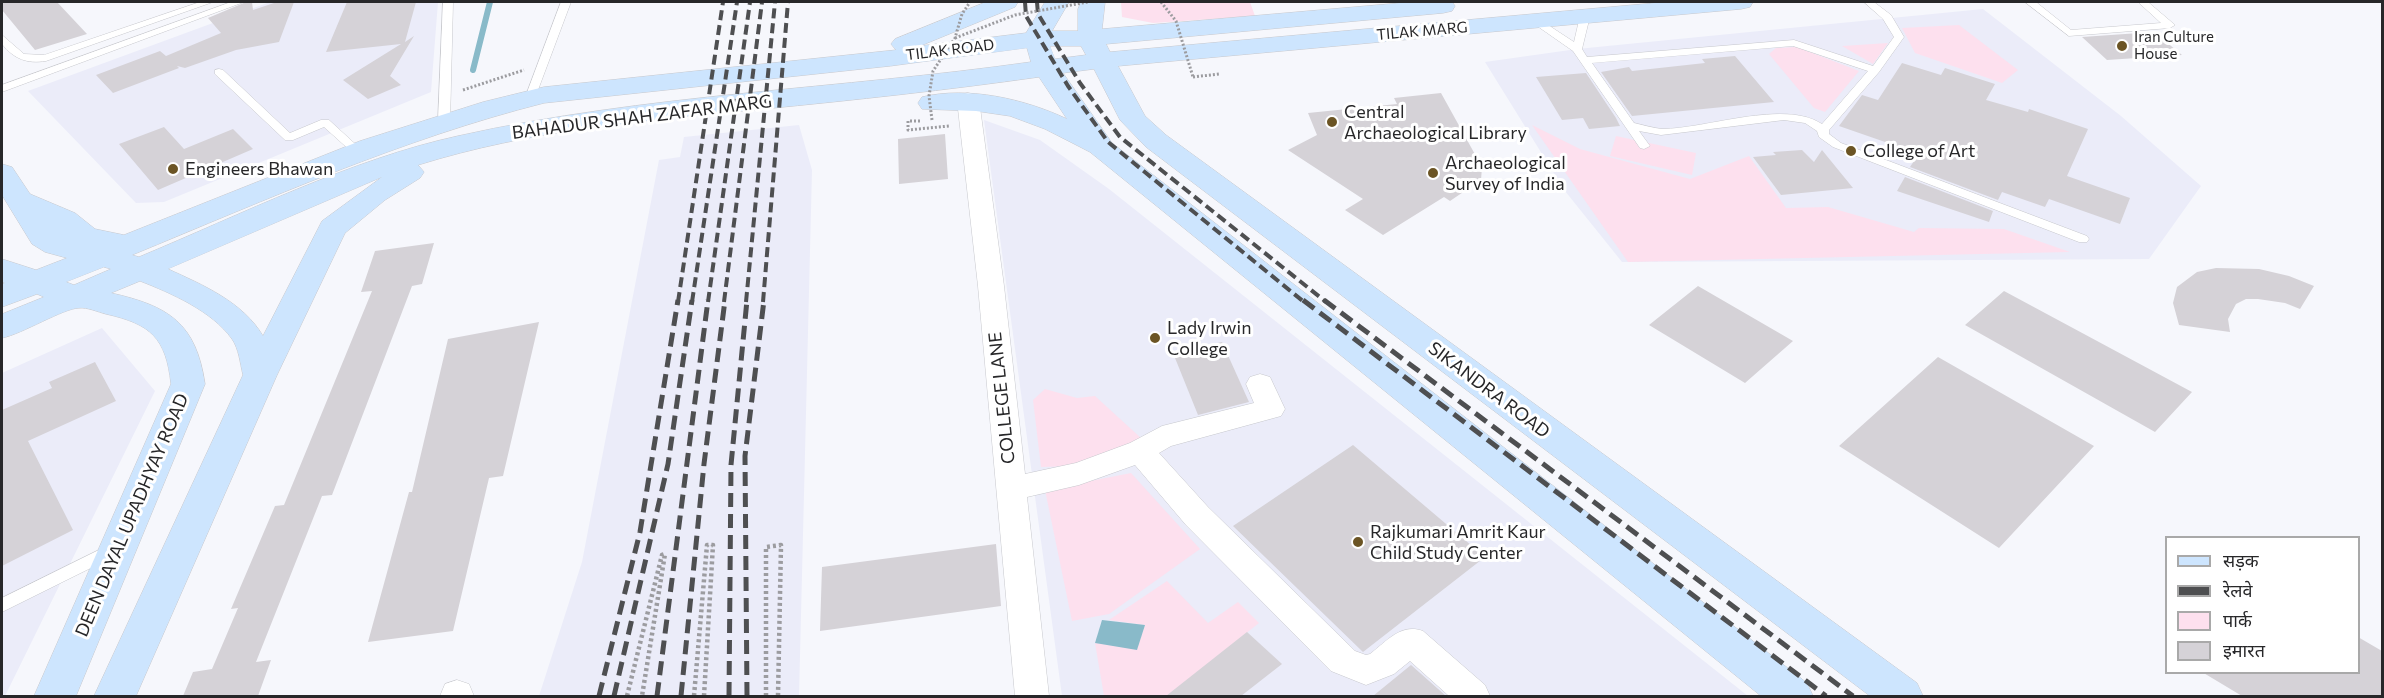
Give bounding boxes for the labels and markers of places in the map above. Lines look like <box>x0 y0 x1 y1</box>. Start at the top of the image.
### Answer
place label: Iran Culture House <box>2134 28 2214 63</box>
marker: Iran Culture House <box>2115 39 2129 53</box>
place label: Central Archaeological Library <box>1344 101 1527 144</box>
marker: Central Archaeological Library <box>1325 115 1339 129</box>
place label: College of Art <box>1863 140 1975 162</box>
marker: College of Art <box>1844 144 1858 158</box>
place label: Archaeological Survey of India <box>1445 152 1566 195</box>
place label: Engineers Bhawan <box>185 158 333 180</box>
marker: Engineers Bhawan <box>166 162 180 176</box>
marker: Archaeological Survey of India <box>1426 166 1440 180</box>
place label: Lady Irwin College <box>1167 317 1251 360</box>
marker: Lady Irwin College <box>1148 331 1162 345</box>
place label: Rajkumari Amrit Kaur Child Study Center <box>1370 521 1546 564</box>
marker: Rajkumari Amrit Kaur Child Study Center <box>1351 535 1365 549</box>

